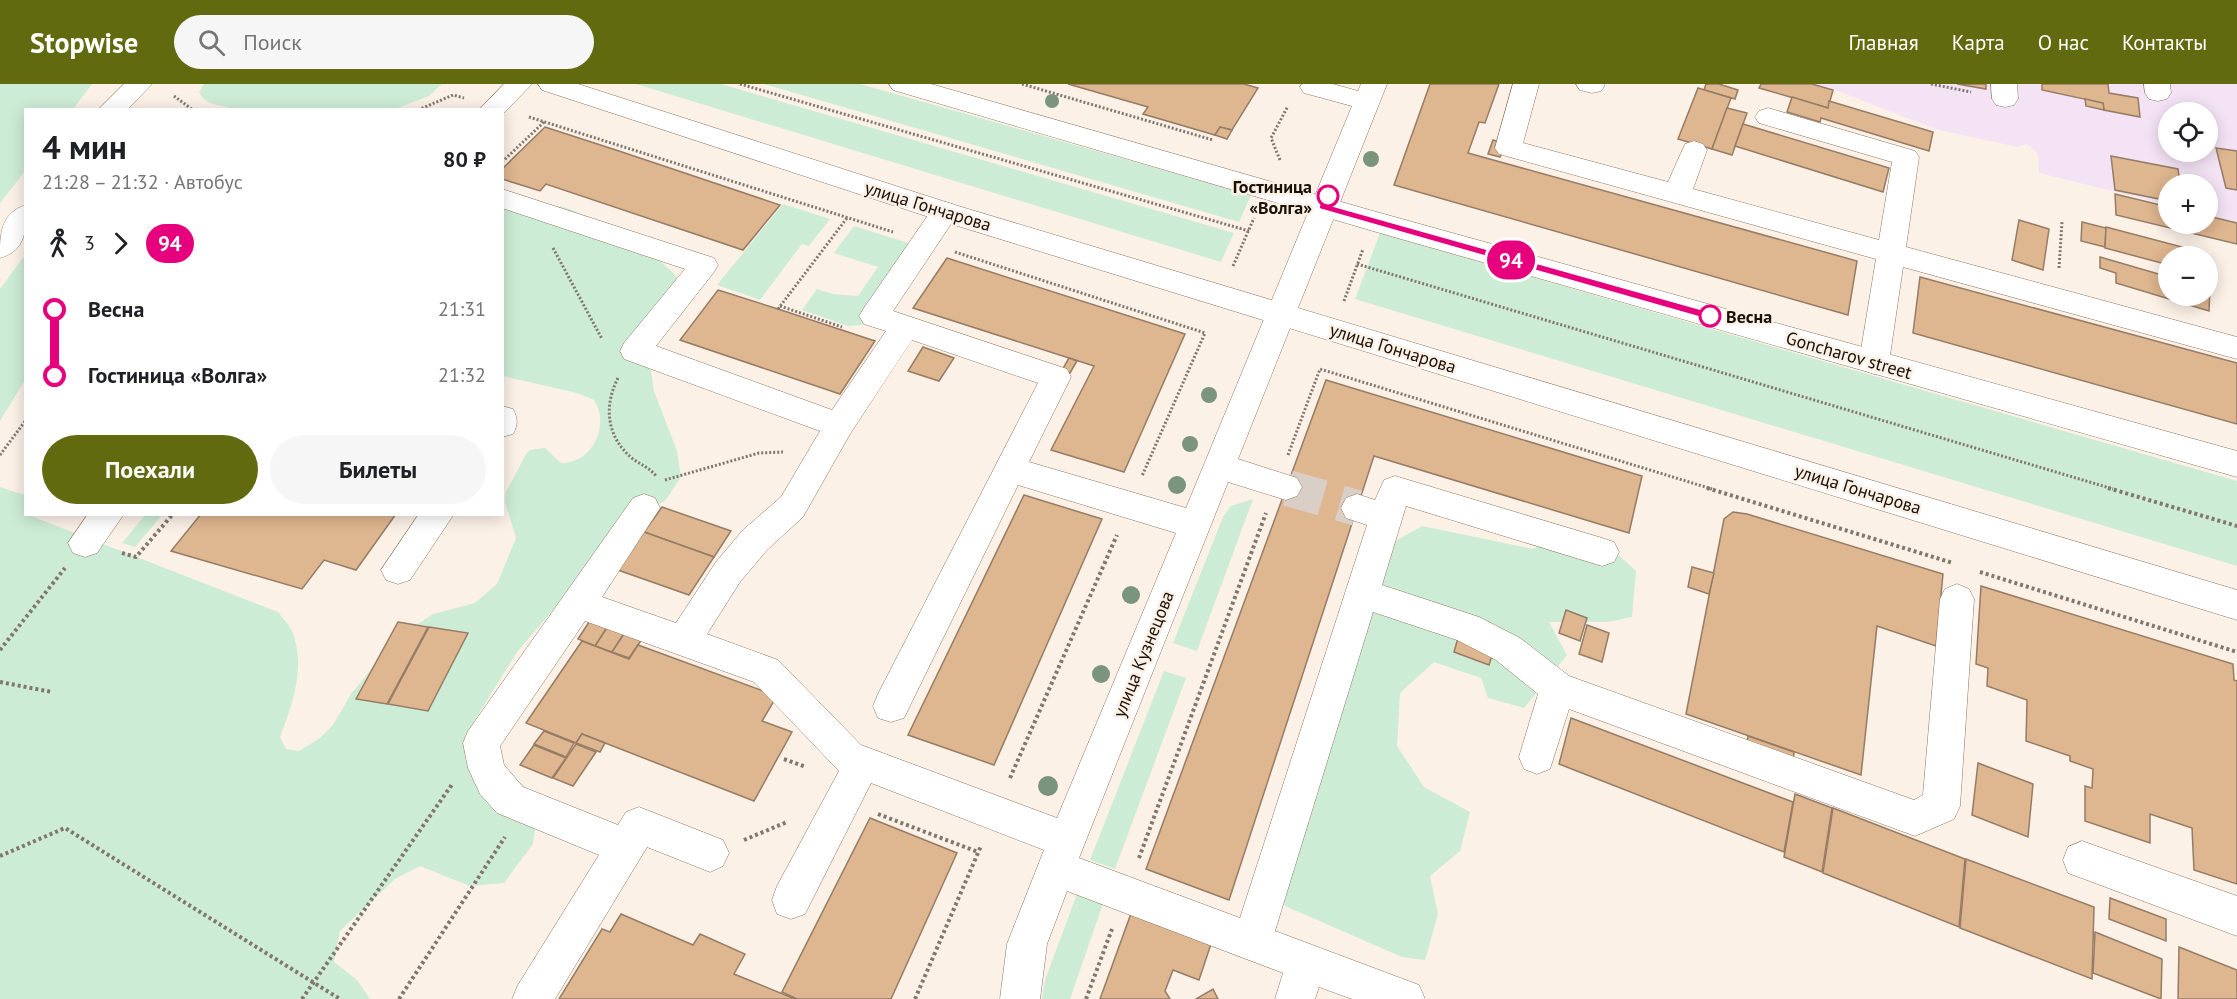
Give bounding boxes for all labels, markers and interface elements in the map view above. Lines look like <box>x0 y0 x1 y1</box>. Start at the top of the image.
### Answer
search box <box>174 15 594 69</box>
text: Stopwise <box>30 24 138 61</box>
icon: search <box>195 26 228 59</box>
text: Поиск <box>243 28 302 56</box>
text: Главная <box>1848 29 1919 56</box>
text: Карта <box>1952 29 2005 56</box>
text: О нас <box>2038 29 2089 56</box>
text: Контакты <box>2122 29 2207 56</box>
map controls <box>2158 102 2218 306</box>
button: locate <box>2158 102 2218 162</box>
text: 4 мин <box>42 125 127 168</box>
text: 80 ₽ <box>443 145 486 173</box>
text: 21:28 – 21:32 · Автобус <box>42 169 243 195</box>
button: + <box>2158 174 2218 234</box>
place label: Гостиница «Волга» <box>1233 175 1312 219</box>
street label: улица Гончарова <box>862 176 994 236</box>
marker: Гостиница «Волга» <box>1317 185 1339 207</box>
icon: walk <box>42 227 75 260</box>
icon: forward <box>104 227 137 260</box>
text: 3 <box>84 230 95 256</box>
text: 94 <box>158 230 182 257</box>
line badge: 94 <box>1484 240 1538 279</box>
button: − <box>2158 246 2218 306</box>
text: 94 <box>1499 247 1523 274</box>
text: Весна <box>88 295 144 323</box>
text: 21:31 <box>438 296 486 322</box>
marker: Весна <box>1699 305 1721 327</box>
place label: Весна <box>1726 305 1772 328</box>
street label: улица Гончарова <box>1327 318 1459 378</box>
street label: Goncharov street <box>1783 326 1915 384</box>
text: Гостиница «Волга» <box>88 361 267 389</box>
text: 21:32 <box>438 362 486 388</box>
button: Поехали <box>42 435 258 504</box>
button: Билеты <box>270 435 486 504</box>
street label: улица Гончарова <box>1792 459 1924 519</box>
street label: улица Кузнецова <box>1107 587 1179 721</box>

